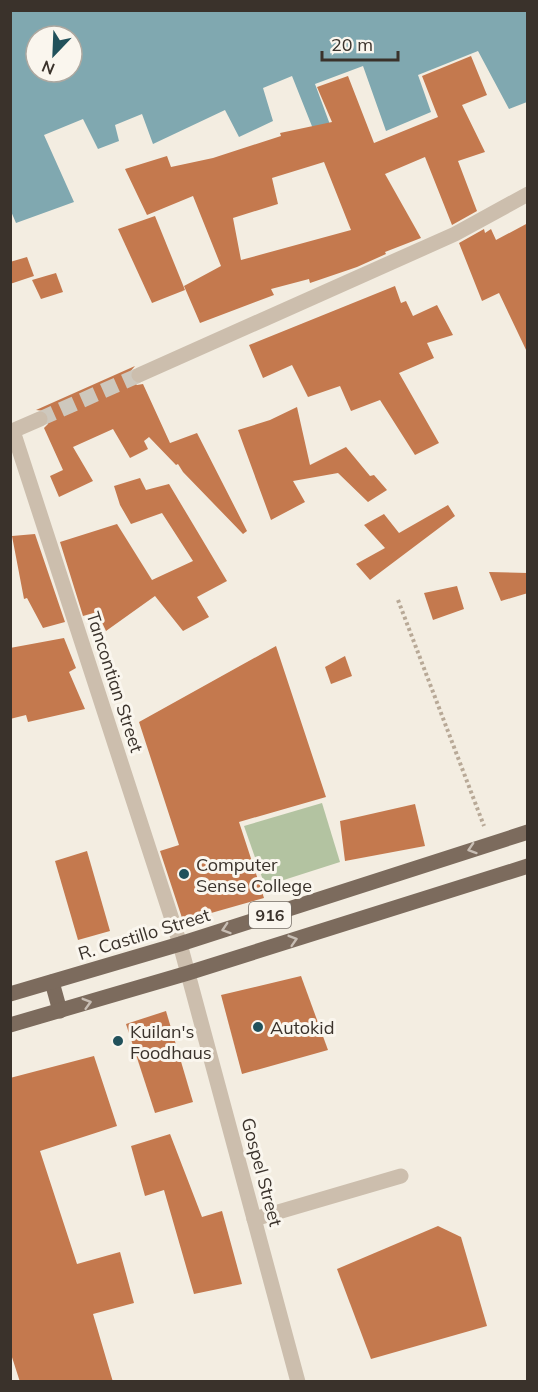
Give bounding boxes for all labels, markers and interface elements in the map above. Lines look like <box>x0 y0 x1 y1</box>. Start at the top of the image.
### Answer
north arrow <box>24 24 84 84</box>
scale bar <box>322 24 398 62</box>
text: 20 m <box>331 33 373 56</box>
text: N <box>39 56 58 79</box>
street label: Tancontian Street <box>81 609 149 755</box>
one-way arrow <box>467 842 478 854</box>
place label: Computer Sense College <box>196 853 312 897</box>
marker: Computer Sense College <box>177 867 191 881</box>
road number: 916 <box>249 902 291 928</box>
street label: R. Castillo Street <box>75 903 213 965</box>
one-way arrow <box>221 922 232 934</box>
one-way arrow <box>287 935 298 947</box>
one-way arrow <box>81 998 92 1010</box>
place label: Autokid <box>270 1016 334 1039</box>
place label: Kuilan's Foodhaus <box>130 1020 212 1064</box>
marker: Autokid <box>251 1020 265 1034</box>
marker: Kuilan's Foodhaus <box>111 1034 125 1048</box>
street label: Gospel Street <box>236 1115 288 1229</box>

